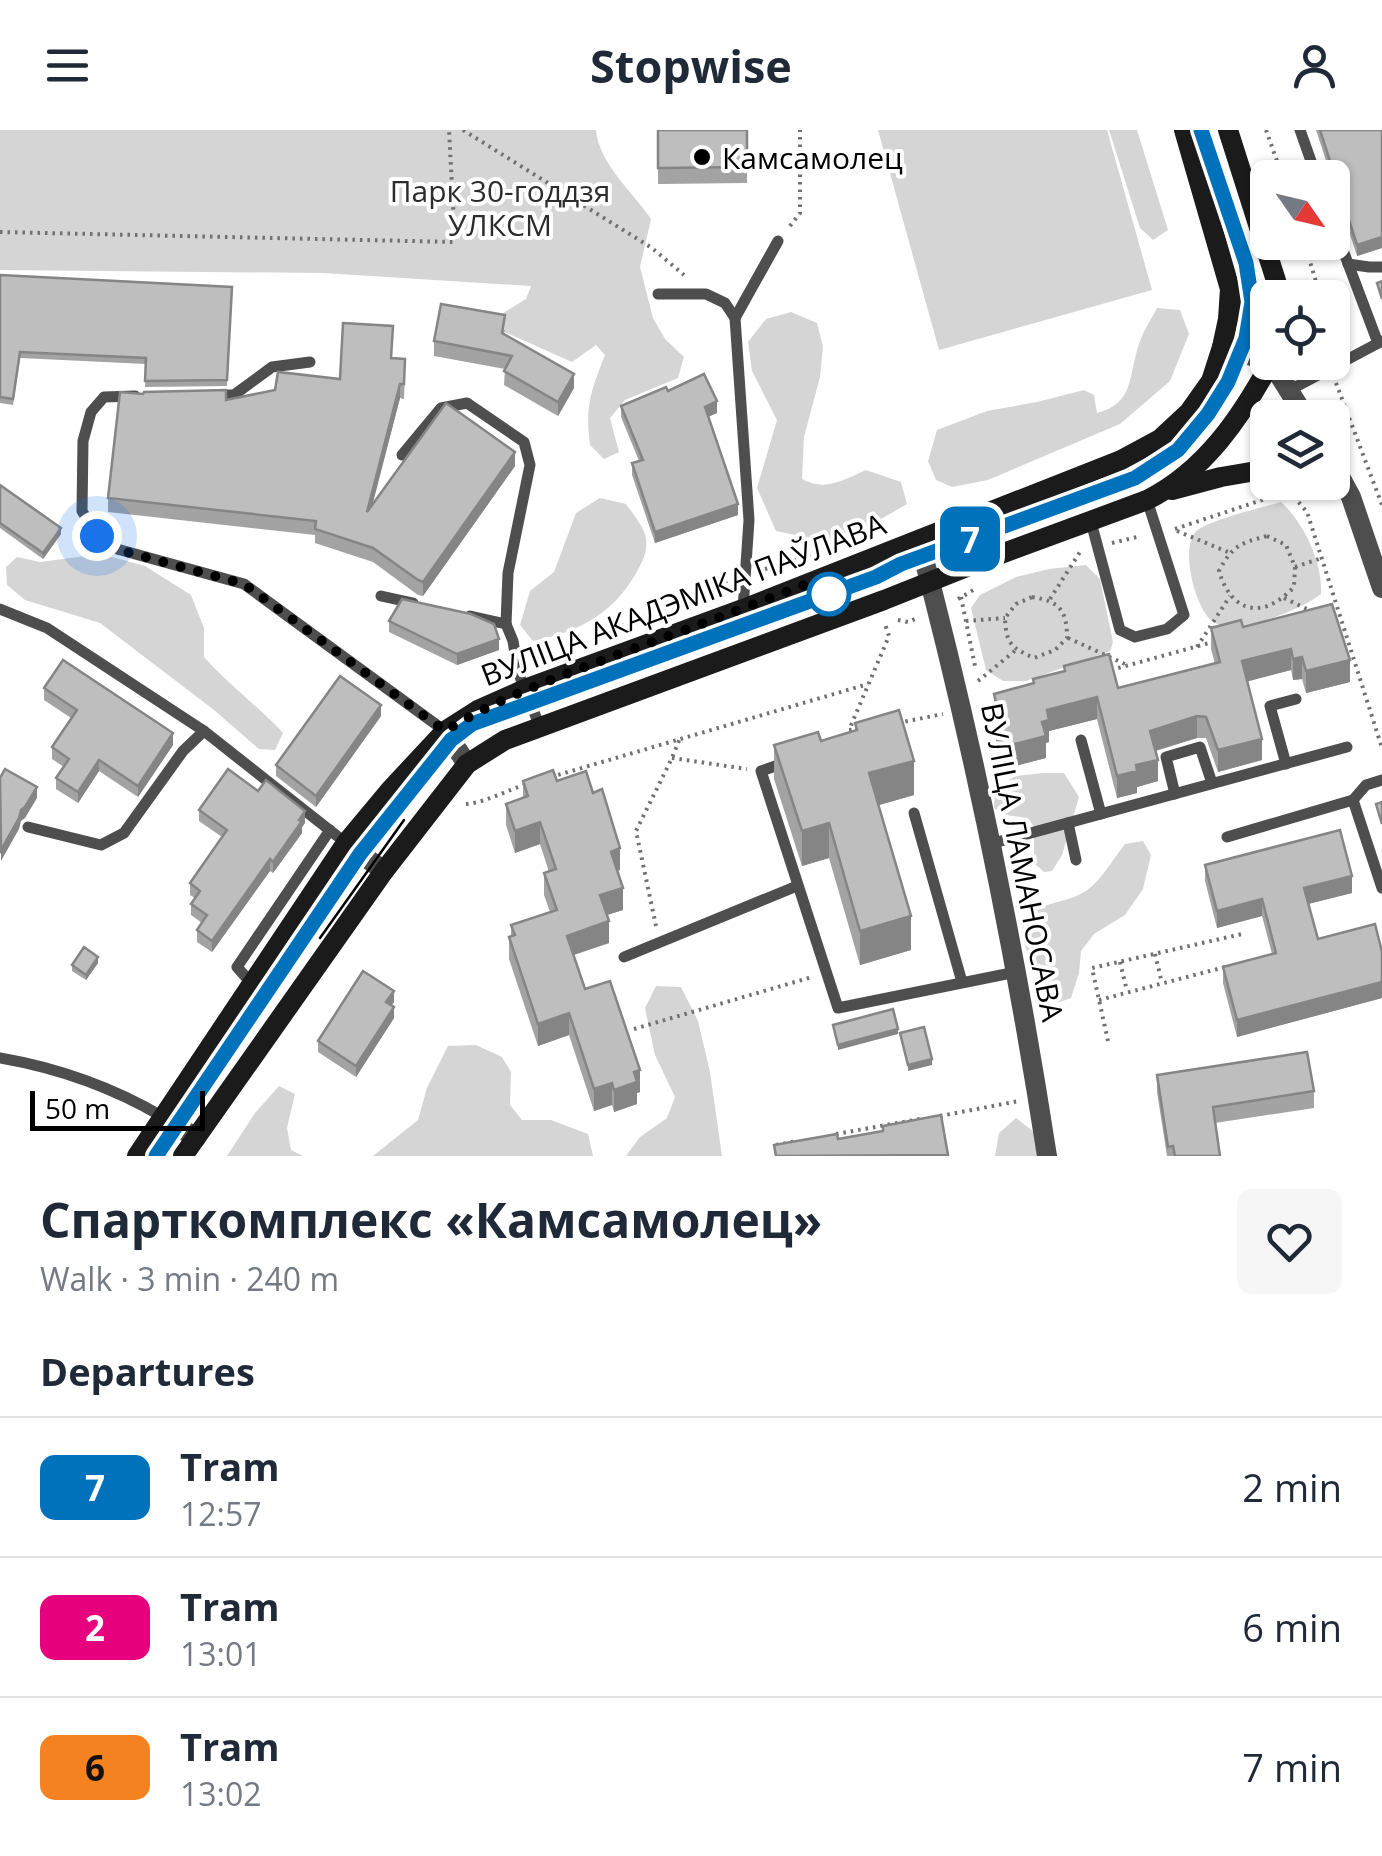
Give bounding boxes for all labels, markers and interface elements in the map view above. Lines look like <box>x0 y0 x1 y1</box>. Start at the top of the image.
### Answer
text: Stopwise <box>590 35 792 96</box>
icon: menu <box>40 38 95 93</box>
icon: person <box>1287 38 1342 93</box>
place label: Камсамолец <box>722 137 903 178</box>
marker: Камсамолец <box>691 146 713 168</box>
north arrow <box>1250 160 1350 260</box>
map controls <box>1250 160 1350 500</box>
park label: Парк 30-годдзя УЛКСМ <box>390 170 610 245</box>
button: locate <box>1250 280 1350 380</box>
button: layers <box>1250 400 1350 500</box>
street label: ВУЛІЦА АКАДЭМІКА ПАЎЛАВА <box>475 503 891 695</box>
line badge: 7 <box>938 506 1002 572</box>
your location <box>72 511 122 561</box>
text: 7 <box>960 516 980 563</box>
unlabelled marker <box>808 573 850 615</box>
street label: ВУЛІЦА ЛАМАНОСАВА <box>972 699 1074 1025</box>
scale bar <box>30 1086 205 1130</box>
text: 50 m <box>45 1089 110 1127</box>
text: Спарткомплекс «Камсамолец» <box>40 1187 822 1252</box>
button: heart <box>1237 1189 1342 1294</box>
text: Walk · 3 min · 240 m <box>40 1257 339 1300</box>
text: Departures <box>40 1345 255 1397</box>
text: Tram <box>180 1440 280 1492</box>
text: 2 min <box>1242 1461 1342 1513</box>
text: 7 <box>85 1464 105 1511</box>
text: 12:57 <box>180 1492 262 1535</box>
text: Tram <box>180 1580 280 1632</box>
text: 6 min <box>1242 1601 1342 1653</box>
text: 2 <box>85 1604 105 1651</box>
text: 13:01 <box>180 1632 262 1675</box>
text: Tram <box>180 1720 280 1772</box>
text: 7 min <box>1242 1741 1342 1793</box>
text: 6 <box>85 1744 105 1791</box>
text: 13:02 <box>180 1772 262 1815</box>

